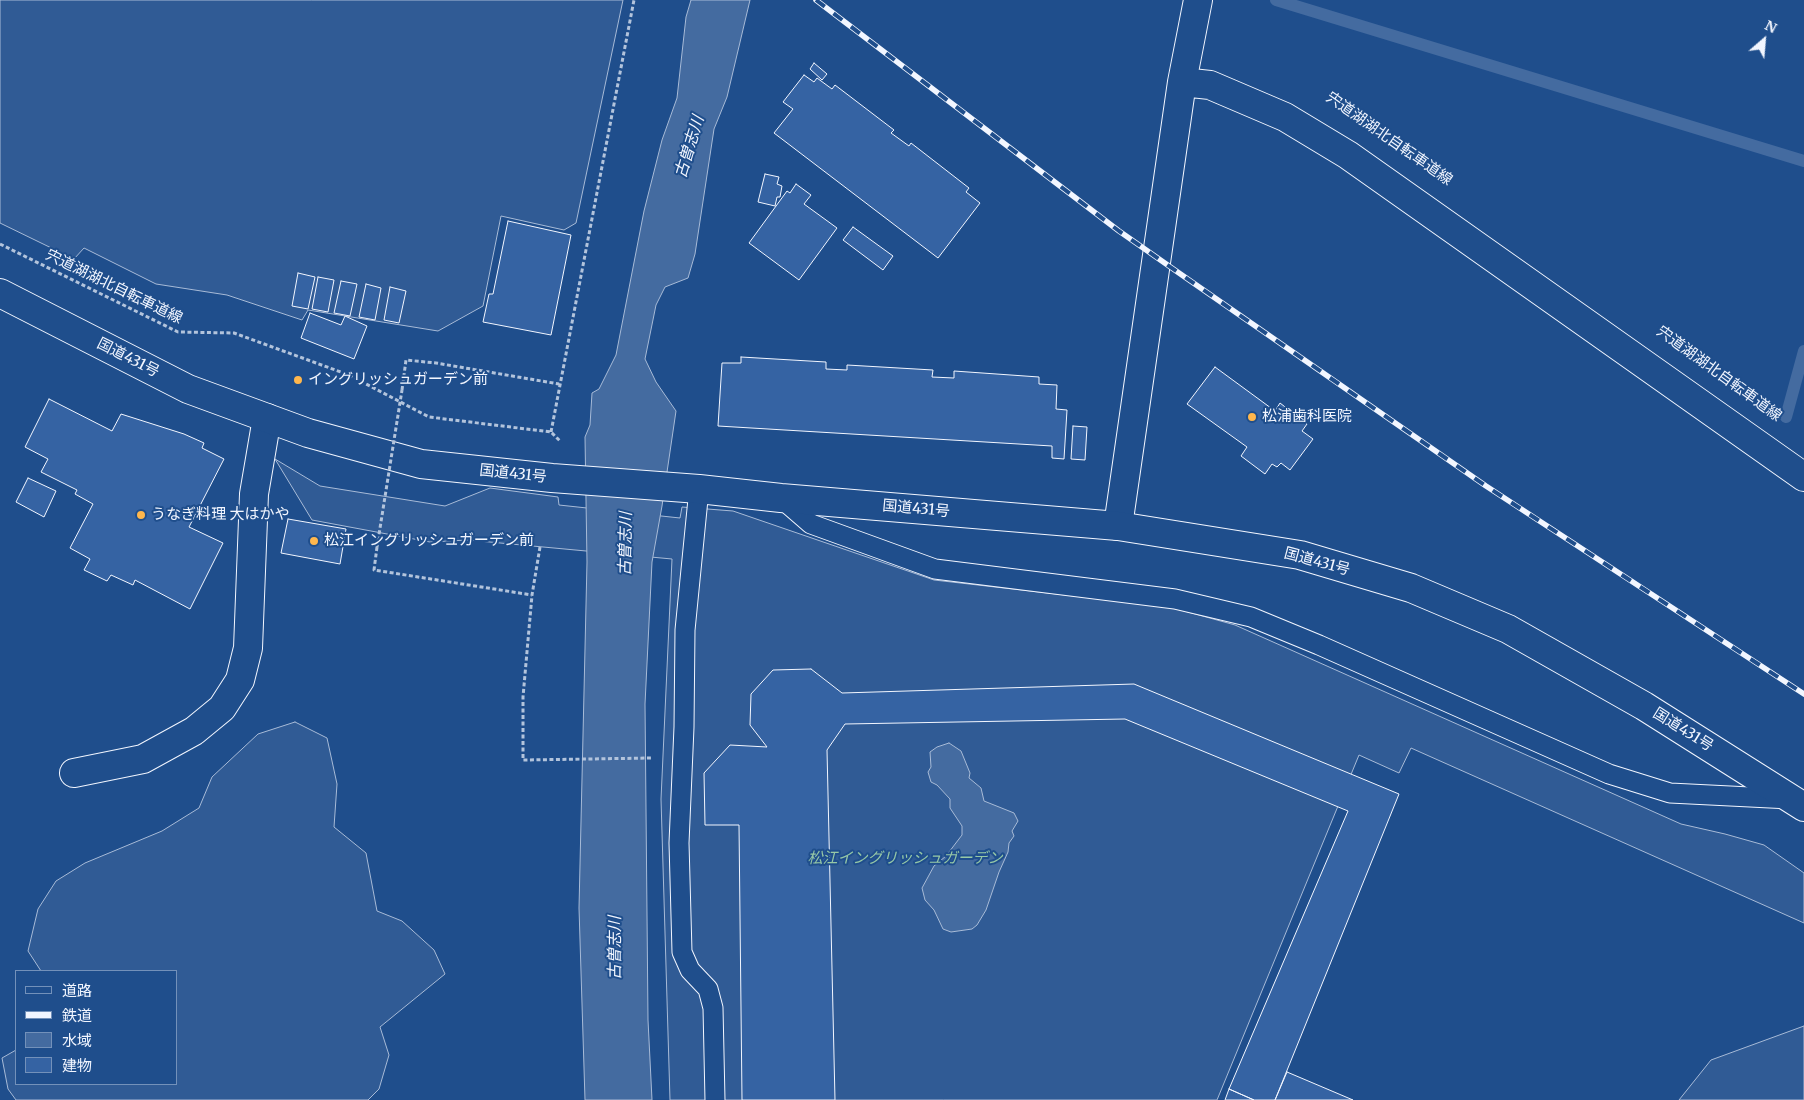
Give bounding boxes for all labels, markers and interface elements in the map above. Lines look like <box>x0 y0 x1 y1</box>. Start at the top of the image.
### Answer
north arrow <box>1739 15 1789 65</box>
text: N <box>1762 16 1780 37</box>
street label: 宍道湖湖北自転車道線 <box>1322 89 1456 189</box>
water label: 古曽志川 <box>671 114 709 180</box>
street label: 宍道湖湖北自転車道線 <box>43 246 185 328</box>
street label: 宍道湖湖北自転車道線 <box>1653 323 1785 425</box>
street label: 国道431号 <box>94 335 162 381</box>
place label: イングリッシュガーデン前 <box>308 371 488 389</box>
marker: イングリッシュガーデン前 <box>292 374 304 386</box>
place label: 松浦歯科医院 <box>1262 408 1352 426</box>
marker: 松浦歯科医院 <box>1246 411 1258 423</box>
street label: 国道431号 <box>478 462 548 486</box>
street label: 国道431号 <box>881 497 951 521</box>
place label: うなぎ料理 大はかや <box>151 506 290 524</box>
marker: うなぎ料理 大はかや <box>135 509 147 521</box>
water label: 古曽志川 <box>616 512 636 576</box>
place label: 松江イングリッシュガーデン前 <box>324 532 534 550</box>
marker: 松江イングリッシュガーデン前 <box>308 535 320 547</box>
street label: 国道431号 <box>1282 545 1352 579</box>
street label: 国道431号 <box>1650 704 1716 756</box>
park label: 松江イングリッシュガーデン <box>808 850 1002 868</box>
water label: 古曽志川 <box>605 916 625 980</box>
legend <box>15 970 178 1085</box>
text: 道路 <box>62 981 92 1000</box>
text: 鉄道 <box>62 1006 92 1025</box>
text: 水域 <box>62 1031 92 1050</box>
text: 建物 <box>62 1056 92 1075</box>

